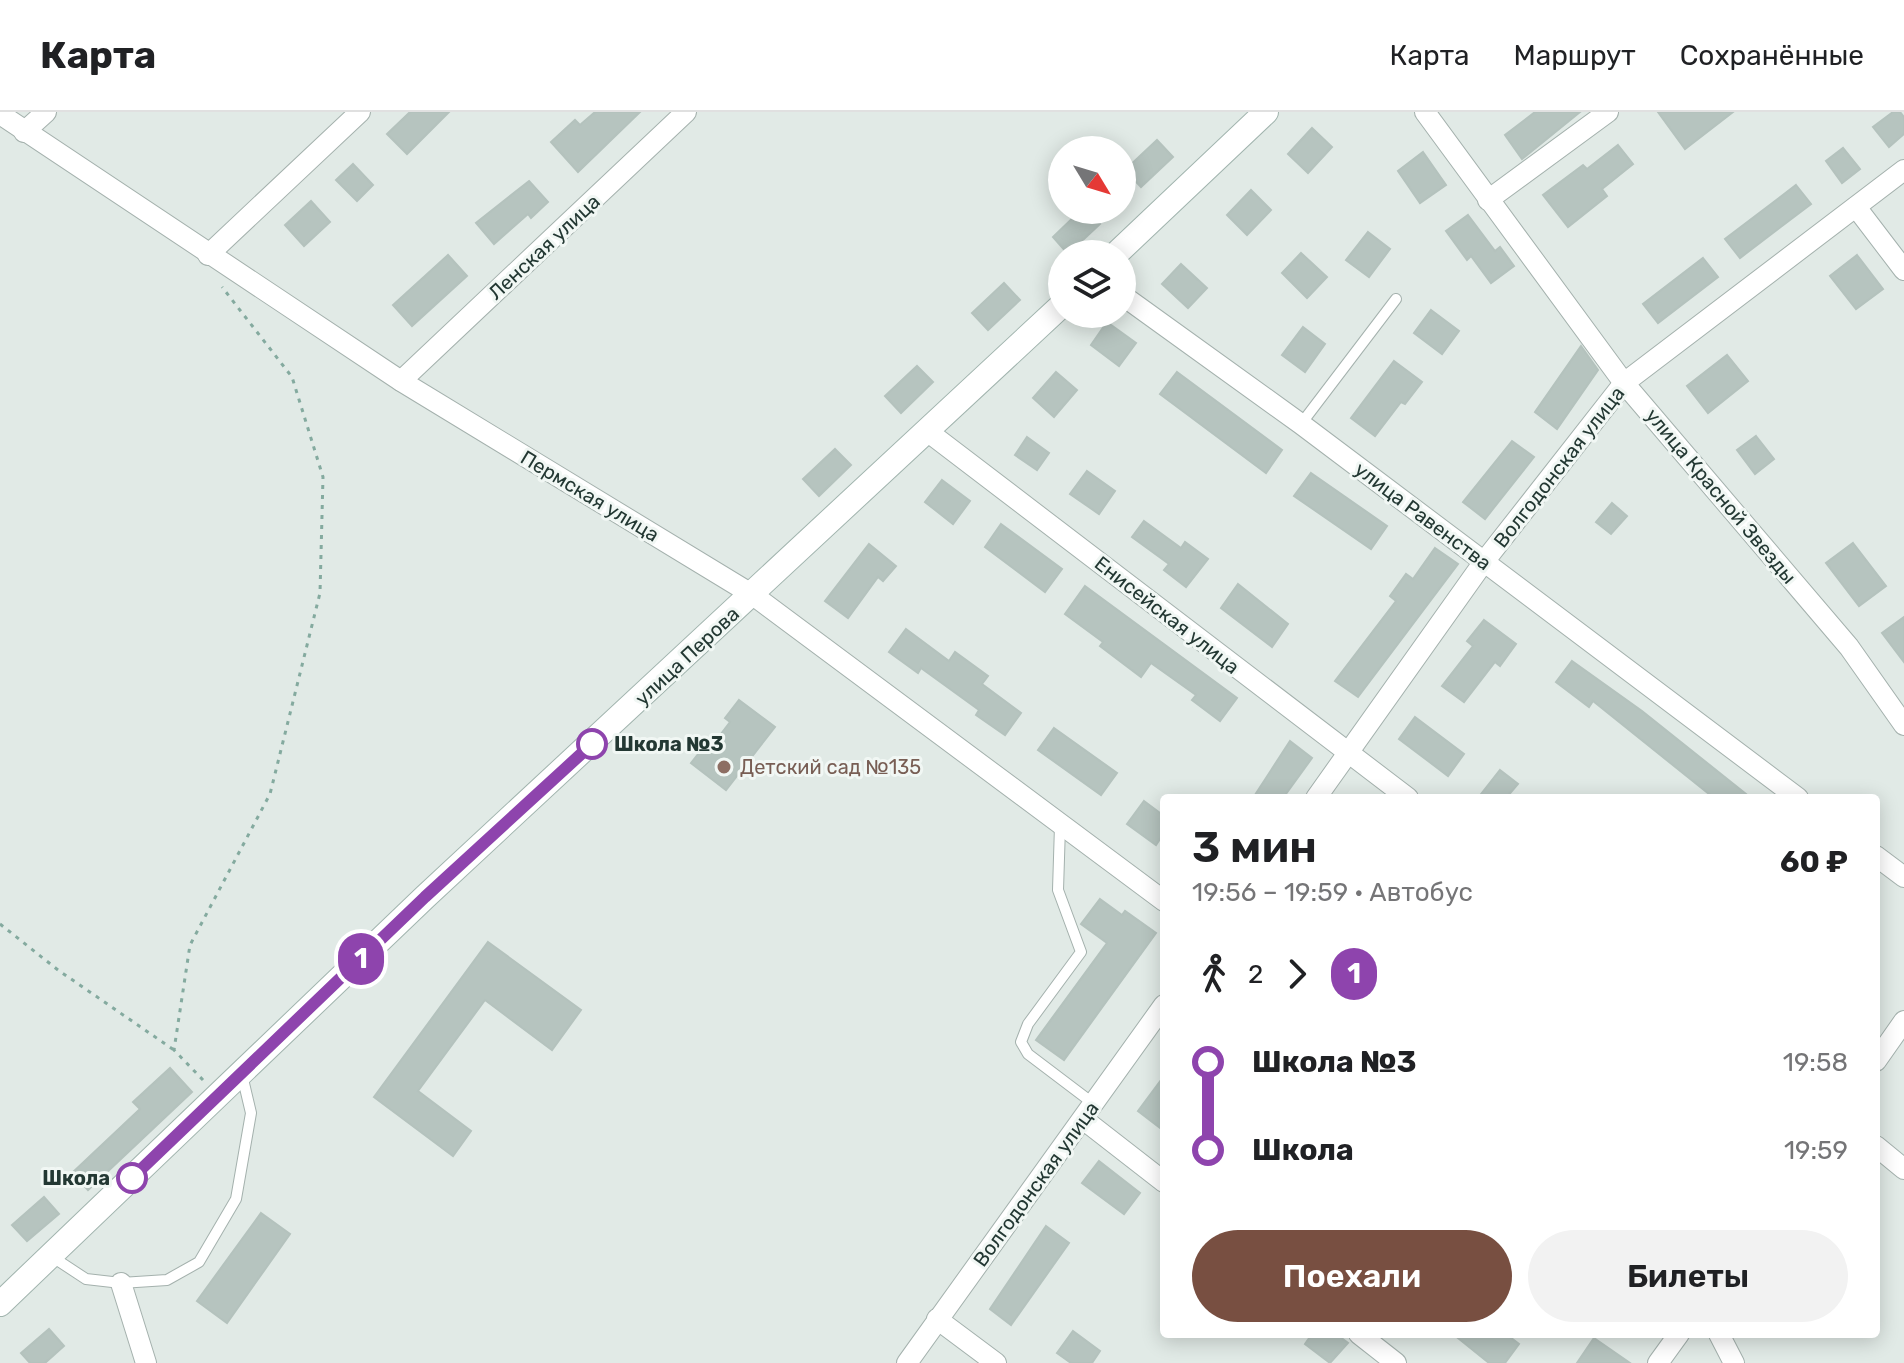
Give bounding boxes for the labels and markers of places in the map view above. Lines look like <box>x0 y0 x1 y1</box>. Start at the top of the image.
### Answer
marker: Школа №3 <box>577 729 607 759</box>
place label: Школа №3 <box>614 732 724 756</box>
place label: Детский сад №135 <box>740 755 921 779</box>
marker: Детский сад №135 <box>715 758 733 776</box>
marker: Школа <box>117 1163 147 1193</box>
place label: Школа <box>42 1166 110 1190</box>

